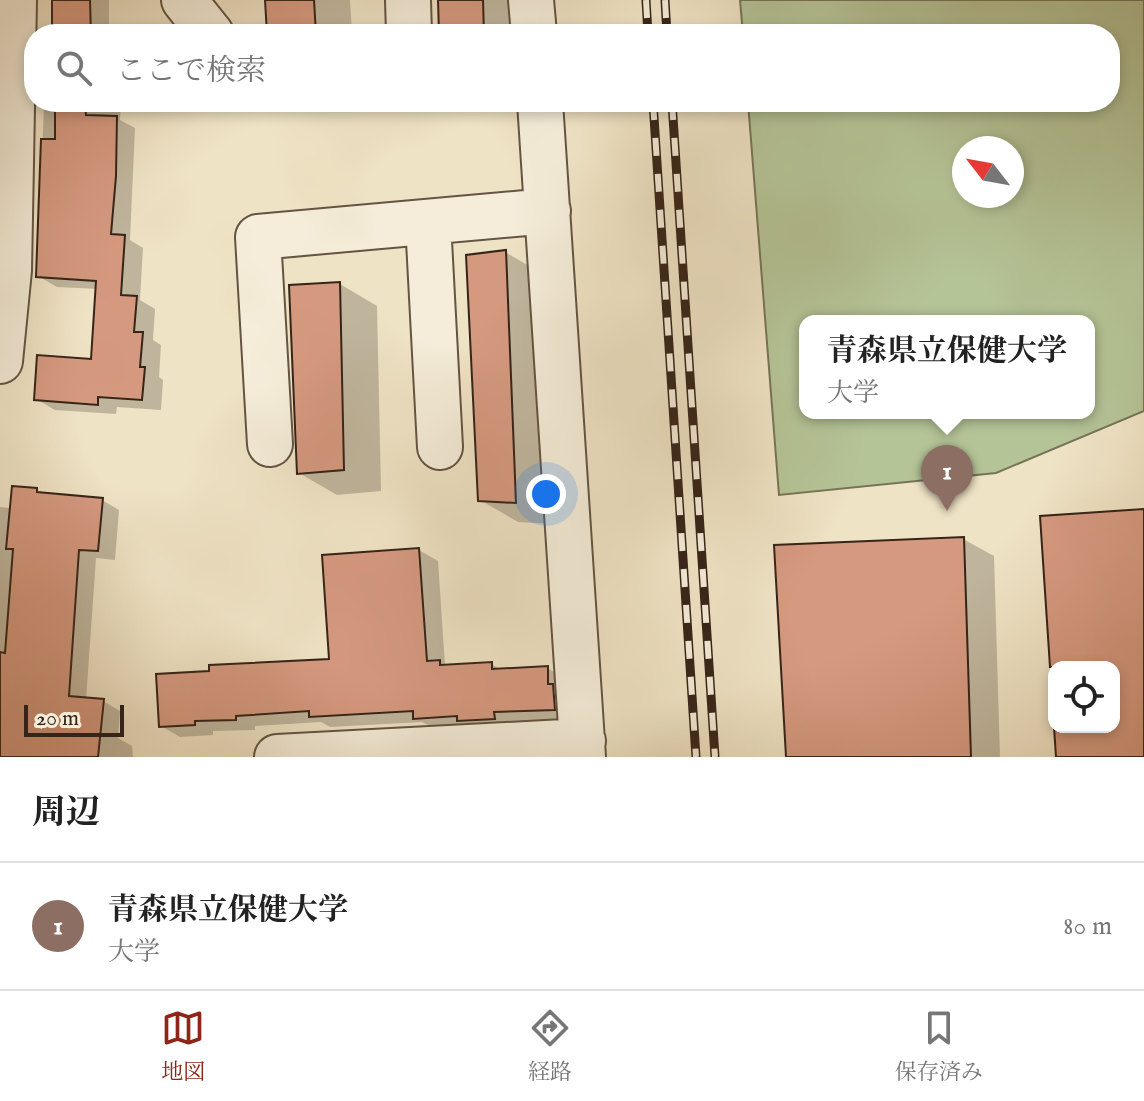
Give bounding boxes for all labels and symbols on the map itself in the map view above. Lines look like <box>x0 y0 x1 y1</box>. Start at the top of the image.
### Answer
north arrow <box>952 136 1024 208</box>
pin: 1 <box>921 445 973 511</box>
your location <box>526 474 566 514</box>
scale bar <box>24 701 124 737</box>

